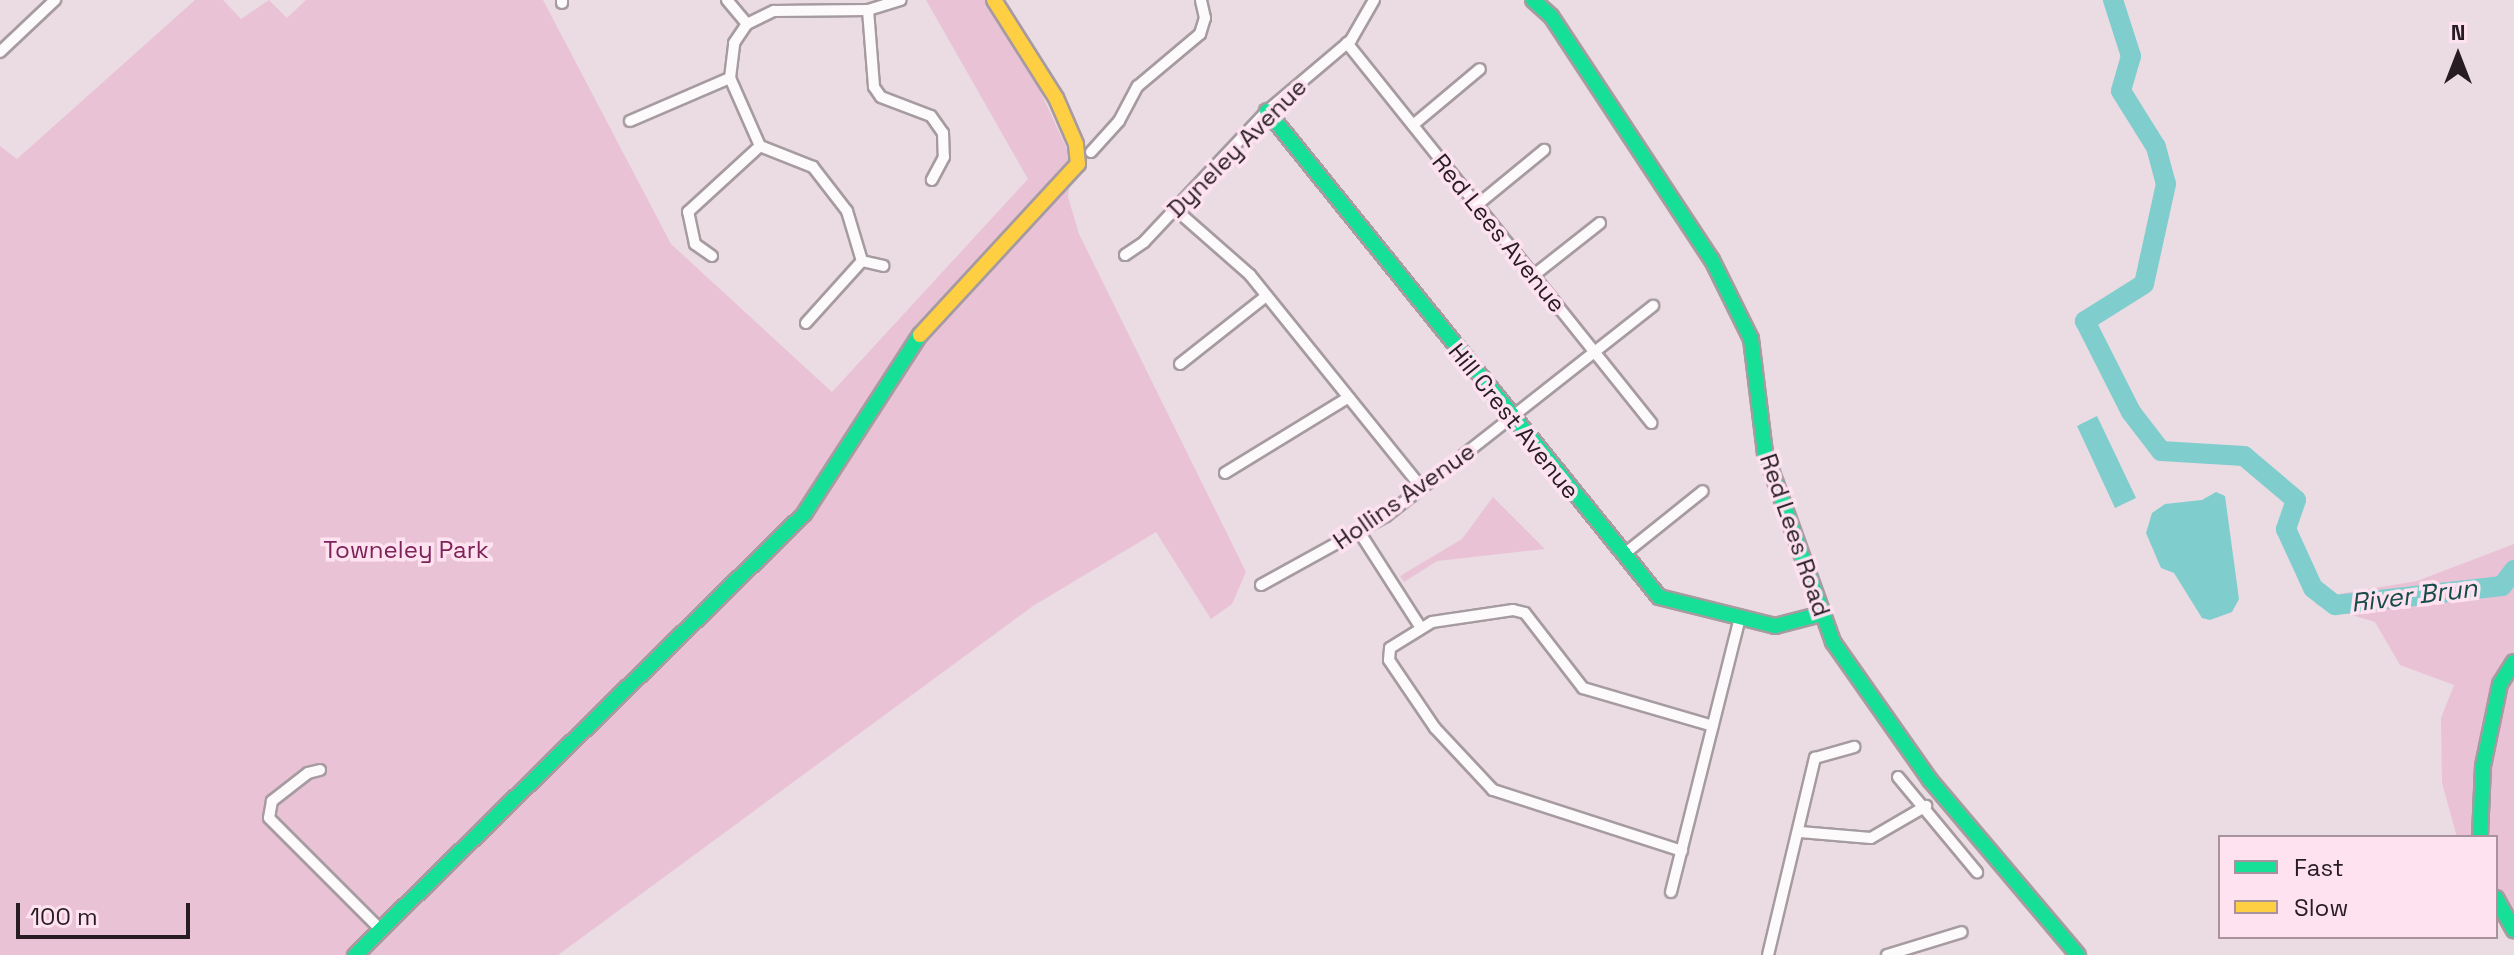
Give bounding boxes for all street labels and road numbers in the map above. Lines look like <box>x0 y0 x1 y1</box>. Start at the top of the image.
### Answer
street label: Dyneley Avenue <box>1161 72 1313 224</box>
street label: Red Lees Avenue <box>1426 148 1572 318</box>
street label: Hill Crest Avenue <box>1442 337 1586 505</box>
street label: Hollins Avenue <box>1328 436 1480 556</box>
street label: Red Lees Road <box>1754 450 1836 620</box>

